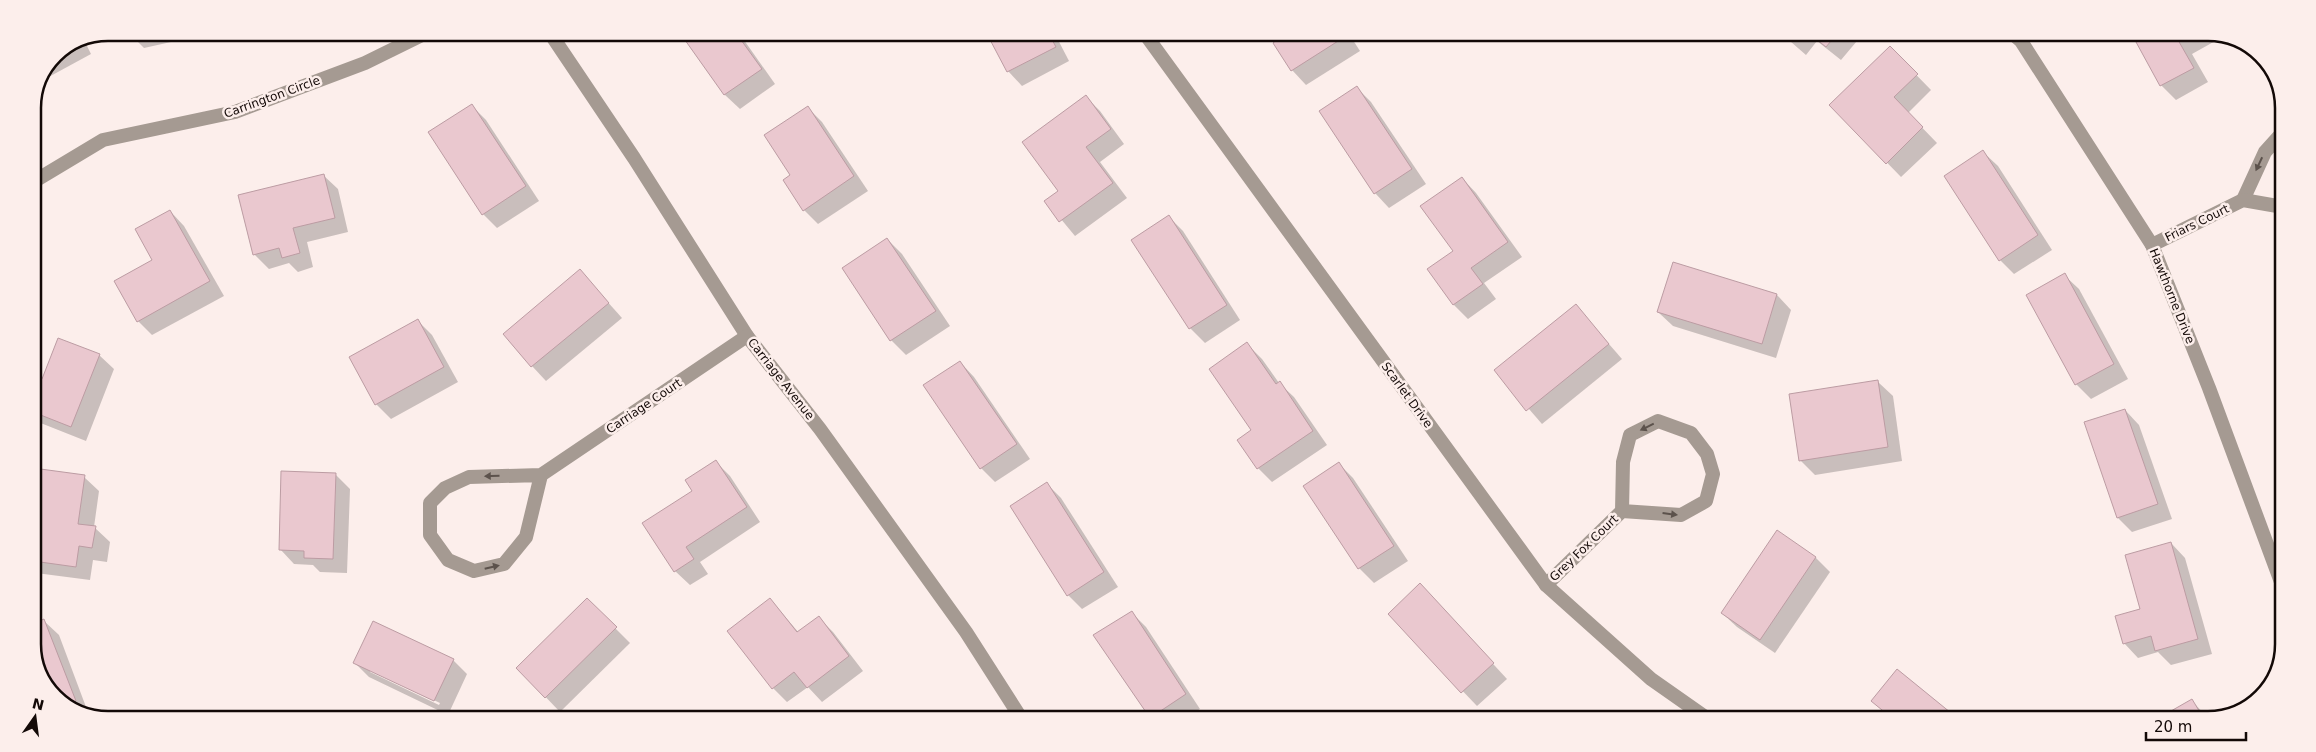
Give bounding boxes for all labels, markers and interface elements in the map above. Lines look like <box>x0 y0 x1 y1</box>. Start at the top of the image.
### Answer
street label: Carrington Circle <box>222 73 322 121</box>
one-way arrow <box>2255 157 2263 171</box>
street label: Friars Court <box>2163 201 2232 245</box>
street label: Hawthorne Drive <box>2147 246 2197 346</box>
street label: Carriage Avenue <box>745 335 817 423</box>
street label: Scarlet Drive <box>1378 359 1436 431</box>
street label: Carriage Court <box>604 375 685 436</box>
one-way arrow <box>1640 423 1654 431</box>
one-way arrow <box>484 472 500 480</box>
one-way arrow <box>1662 510 1678 518</box>
street label: Grey Fox Court <box>1547 512 1621 584</box>
one-way arrow <box>484 563 499 571</box>
north arrow <box>10 692 60 742</box>
text: N <box>31 695 46 714</box>
scale bar <box>2146 710 2246 742</box>
text: 20 m <box>2154 718 2192 736</box>

